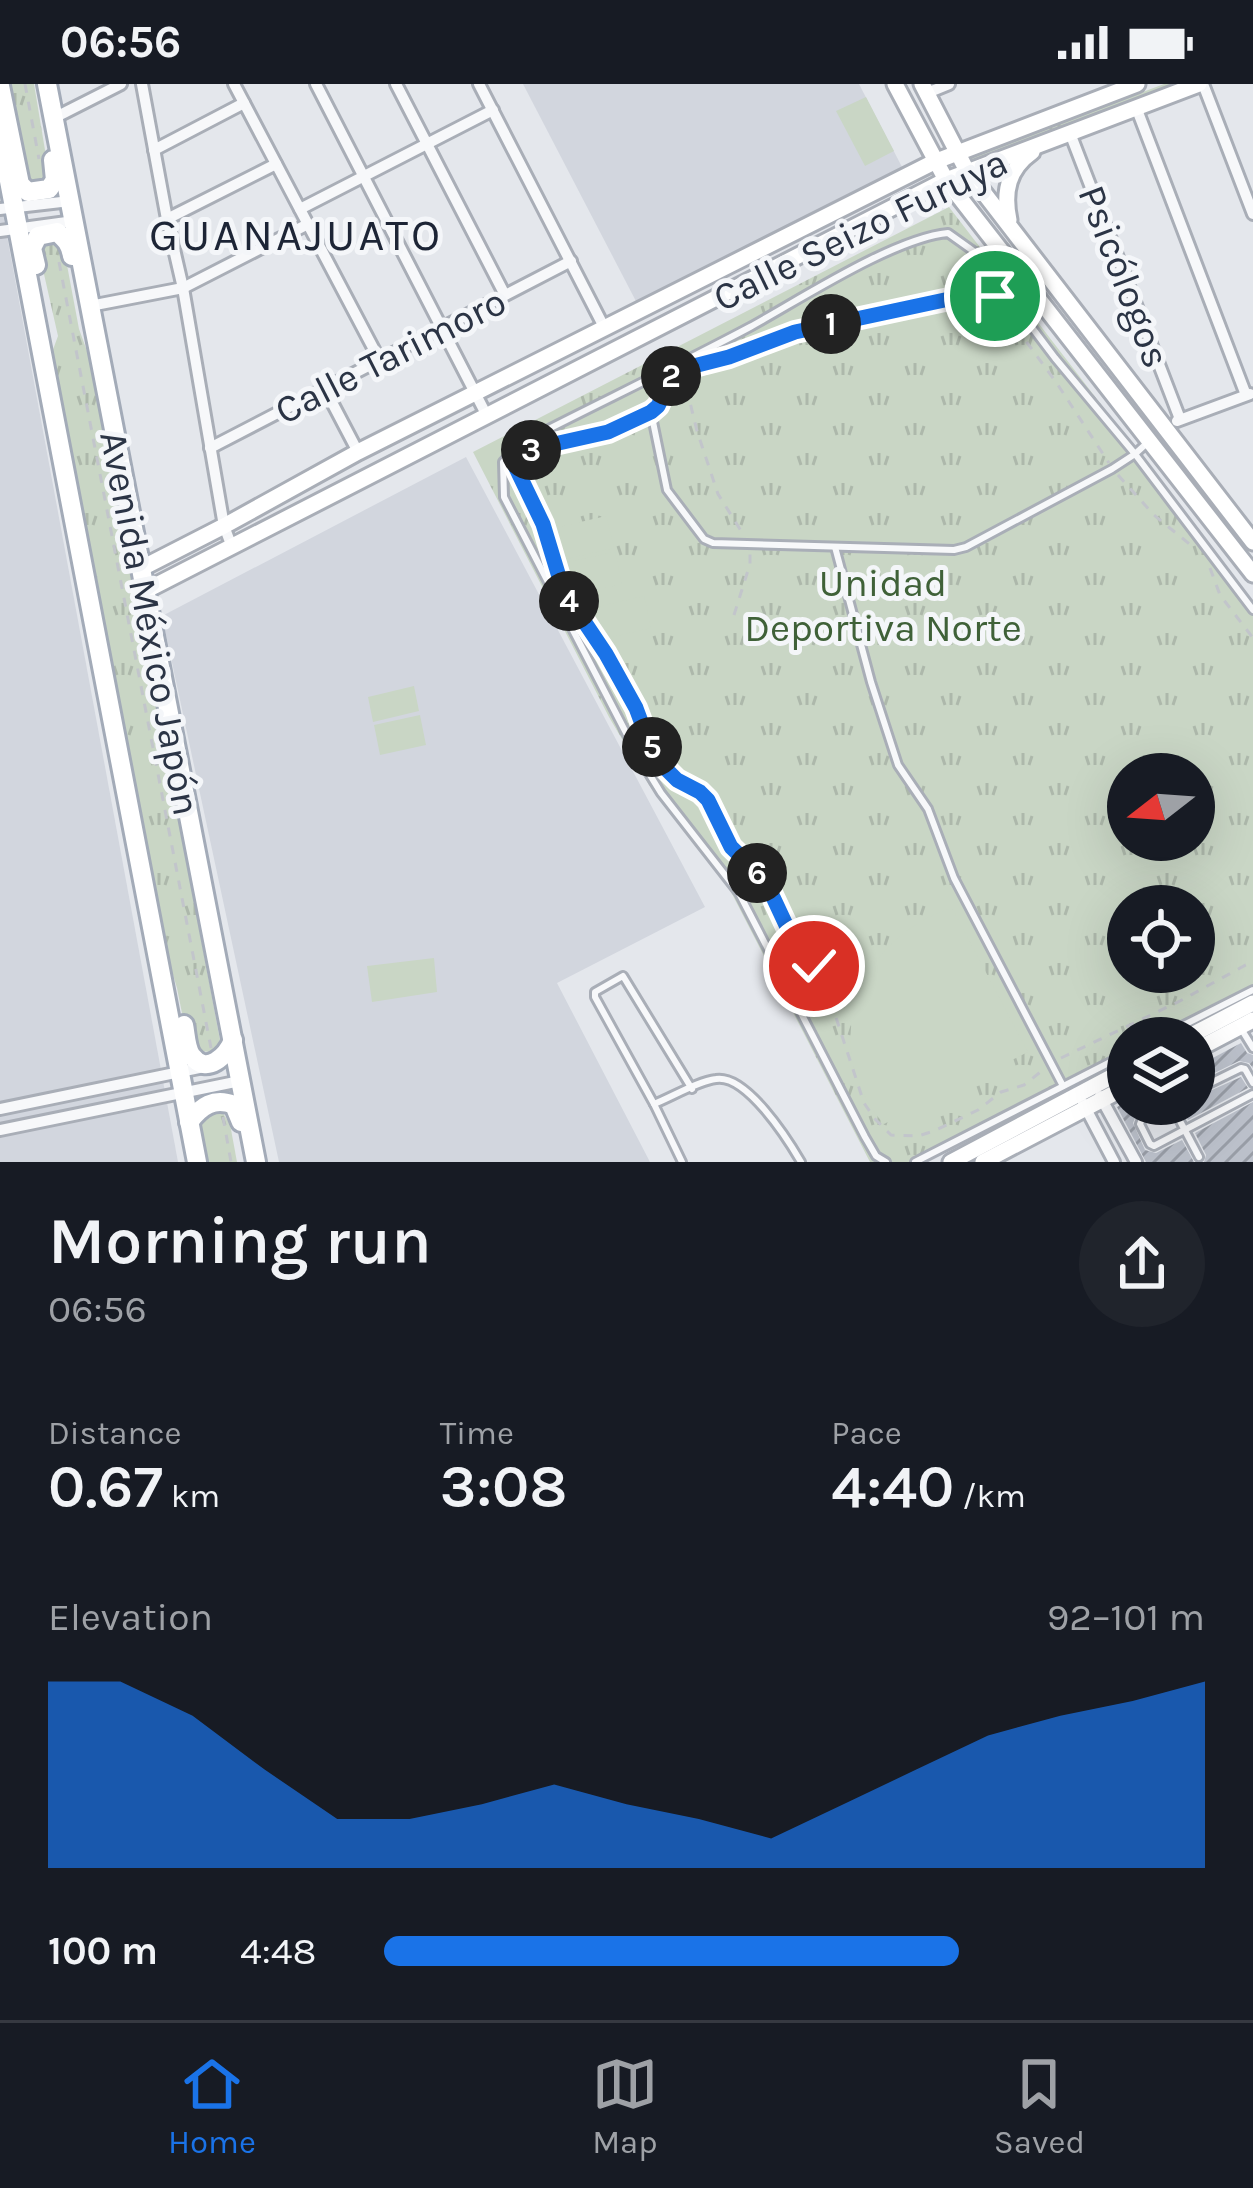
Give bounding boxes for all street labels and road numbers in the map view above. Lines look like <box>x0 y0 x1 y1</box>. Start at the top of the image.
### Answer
street label: Calle Seizo Furuya <box>706 139 1015 321</box>
street label: Psicólogos <box>1068 179 1180 374</box>
street label: Calle Tarimoro <box>267 278 514 434</box>
street label: Avenida México Japón <box>90 427 210 819</box>

